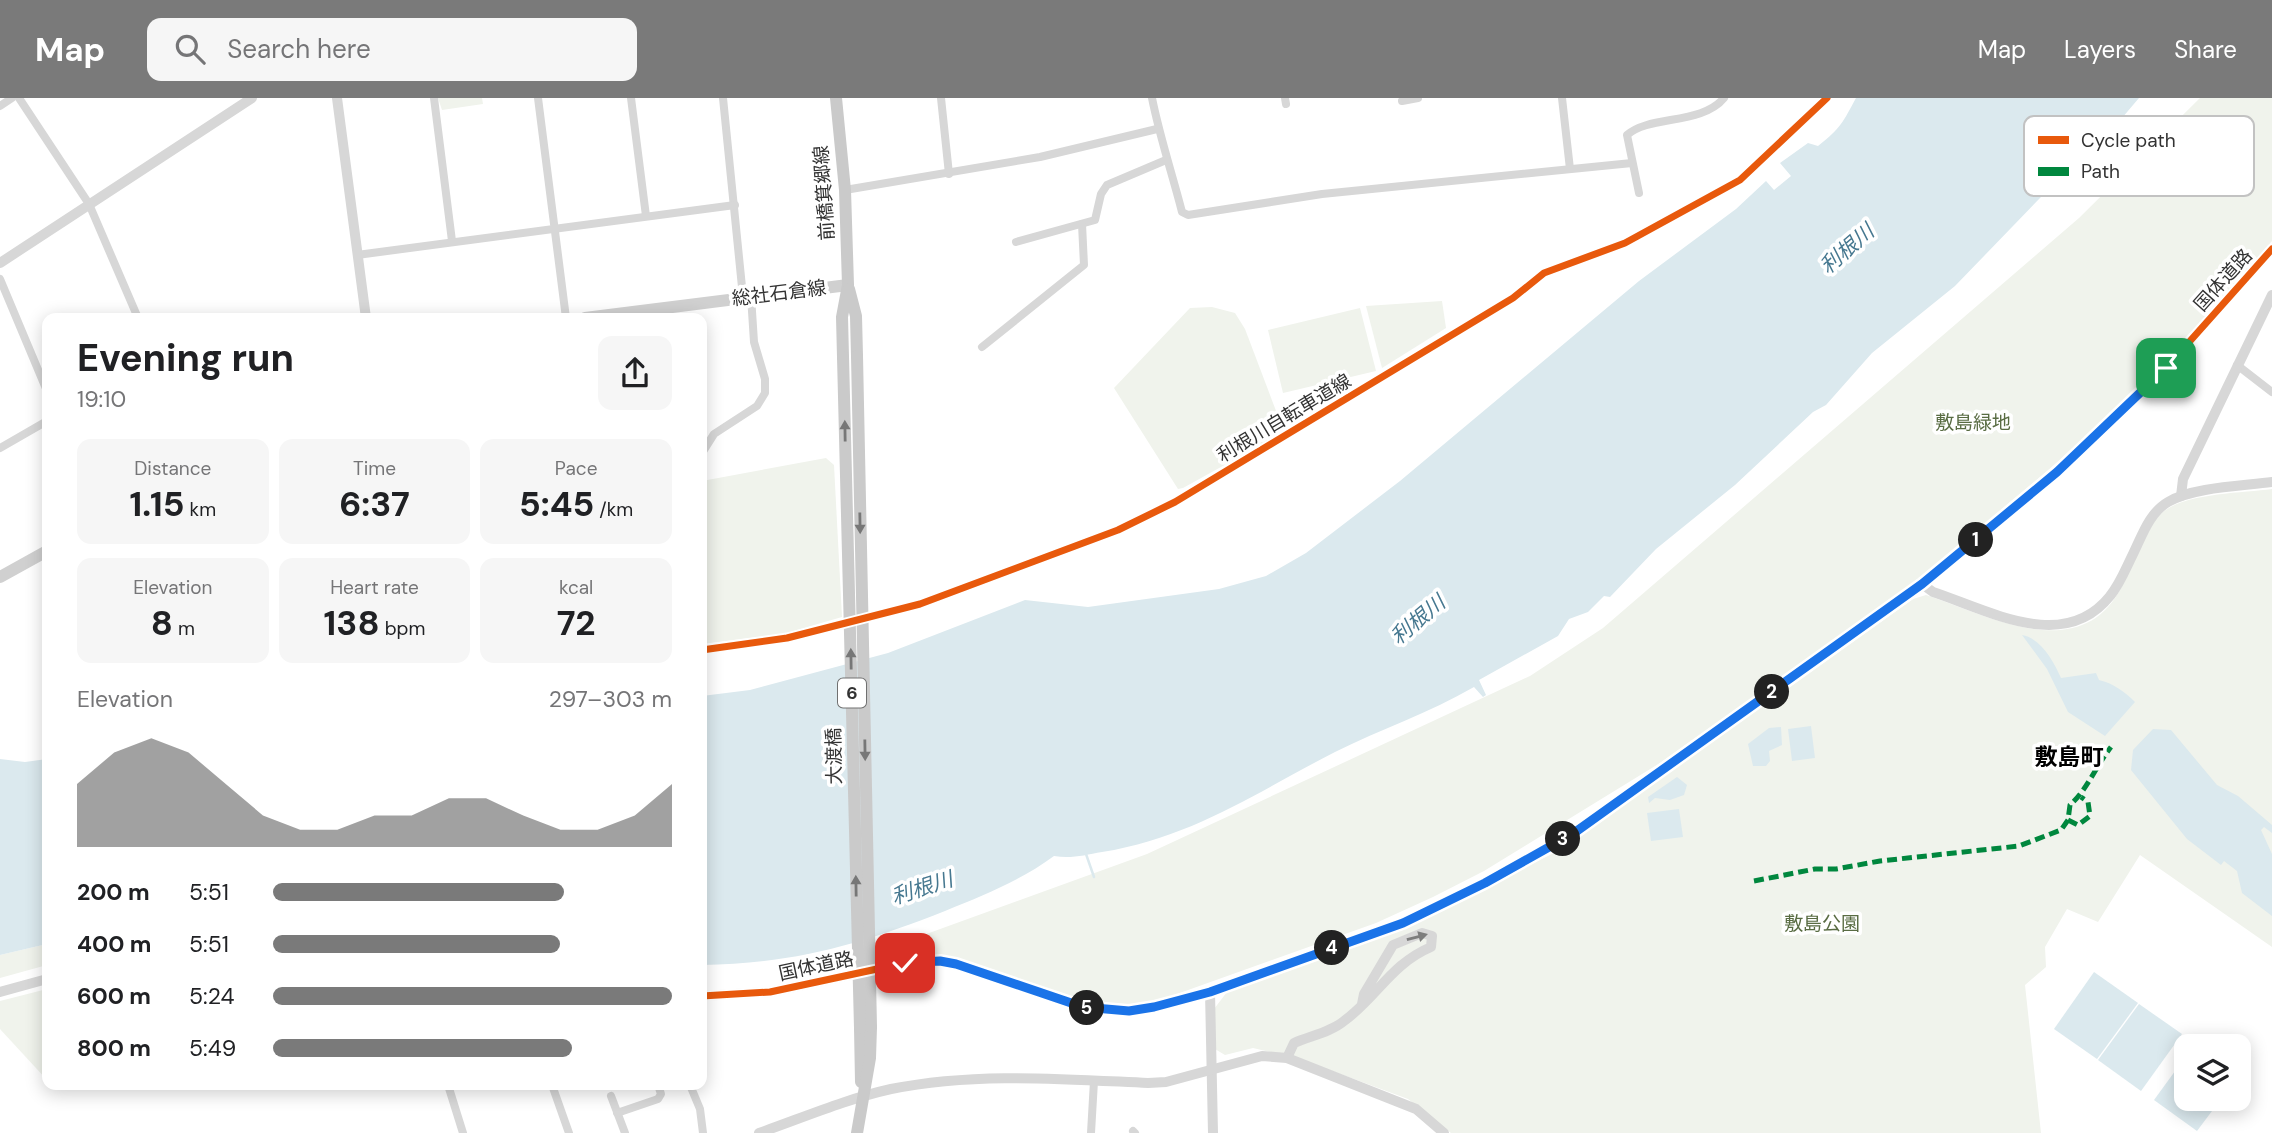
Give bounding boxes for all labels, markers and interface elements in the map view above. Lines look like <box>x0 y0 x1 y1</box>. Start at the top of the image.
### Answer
search box <box>147 18 637 81</box>
text: Map <box>35 28 105 71</box>
icon: search <box>171 30 209 68</box>
text: Search here <box>227 32 371 66</box>
text: Map <box>1978 34 2026 65</box>
text: Layers <box>2064 34 2136 65</box>
text: Share <box>2174 34 2237 65</box>
legend <box>2024 116 2254 196</box>
text: Cycle path <box>2081 128 2176 153</box>
street label: 前橋箕郷線 <box>808 145 840 241</box>
text: Path <box>2081 159 2120 184</box>
water label: 利根川 <box>1814 216 1881 280</box>
street label: 国体道路 <box>2188 243 2258 317</box>
street label: 総社石倉線 <box>730 275 828 311</box>
text: Evening run <box>77 333 294 383</box>
button: share <box>598 336 672 410</box>
pin <box>2136 338 2196 398</box>
icon: arrive <box>2147 349 2185 387</box>
street label: 利根川自転車道線 <box>1212 368 1356 468</box>
text: 19:10 <box>77 384 126 414</box>
park label: 敷島緑地 <box>1935 410 2011 435</box>
one-way arrow <box>839 420 851 442</box>
text: Distance <box>134 456 211 481</box>
text: Time <box>353 456 396 481</box>
text: Pace <box>555 456 597 481</box>
text: 1.15 <box>130 481 185 527</box>
text: 6:37 <box>339 481 410 527</box>
text: 5:45 <box>519 481 594 527</box>
text: km <box>185 497 216 522</box>
text: /km <box>594 497 633 522</box>
one-way arrow <box>855 512 866 534</box>
pin: 1 <box>1958 522 1994 558</box>
text: 1 <box>1972 527 1979 552</box>
text: Elevation <box>133 575 212 600</box>
text: Heart rate <box>330 575 419 600</box>
text: kcal <box>559 575 593 600</box>
water label: 利根川 <box>1385 588 1453 651</box>
text: 8 <box>151 600 173 646</box>
text: 138 <box>324 600 380 646</box>
text: 72 <box>557 600 595 646</box>
text: m <box>173 616 195 641</box>
text: bpm <box>380 616 425 641</box>
one-way arrow <box>845 648 856 670</box>
pin: 2 <box>1754 674 1790 710</box>
road number: 6 <box>838 678 866 708</box>
text: 2 <box>1766 679 1777 704</box>
text: Elevation <box>77 684 173 714</box>
text: 297–303 m <box>549 684 672 714</box>
street label: 大渡橋 <box>821 727 847 785</box>
one-way arrow <box>859 739 871 761</box>
district label: 敷島町 <box>2035 742 2104 772</box>
pin: 3 <box>1546 822 1580 856</box>
text: 3 <box>1557 826 1568 851</box>
water label: 利根川 <box>888 864 958 911</box>
one-way arrow <box>851 875 862 897</box>
text: 200 m <box>77 877 150 907</box>
text: 5:51 <box>189 877 229 907</box>
park label: 敷島公園 <box>1784 911 1860 936</box>
text: 400 m <box>77 929 151 959</box>
text: 5:51 <box>189 929 229 959</box>
pin: 4 <box>1314 930 1350 966</box>
one-way arrow <box>1407 931 1429 942</box>
pin <box>875 933 935 993</box>
text: 4 <box>1325 935 1338 960</box>
icon: check <box>886 944 924 982</box>
street label: 国体道路 <box>776 946 856 986</box>
text: 600 m <box>77 981 151 1011</box>
text: 5:24 <box>189 981 235 1011</box>
pin: 5 <box>1070 990 1104 1026</box>
text: 5 <box>1081 995 1092 1020</box>
text: 800 m <box>77 1033 151 1063</box>
text: 5:49 <box>189 1033 236 1063</box>
map controls <box>2174 1034 2251 1111</box>
button: layers <box>2174 1034 2251 1111</box>

